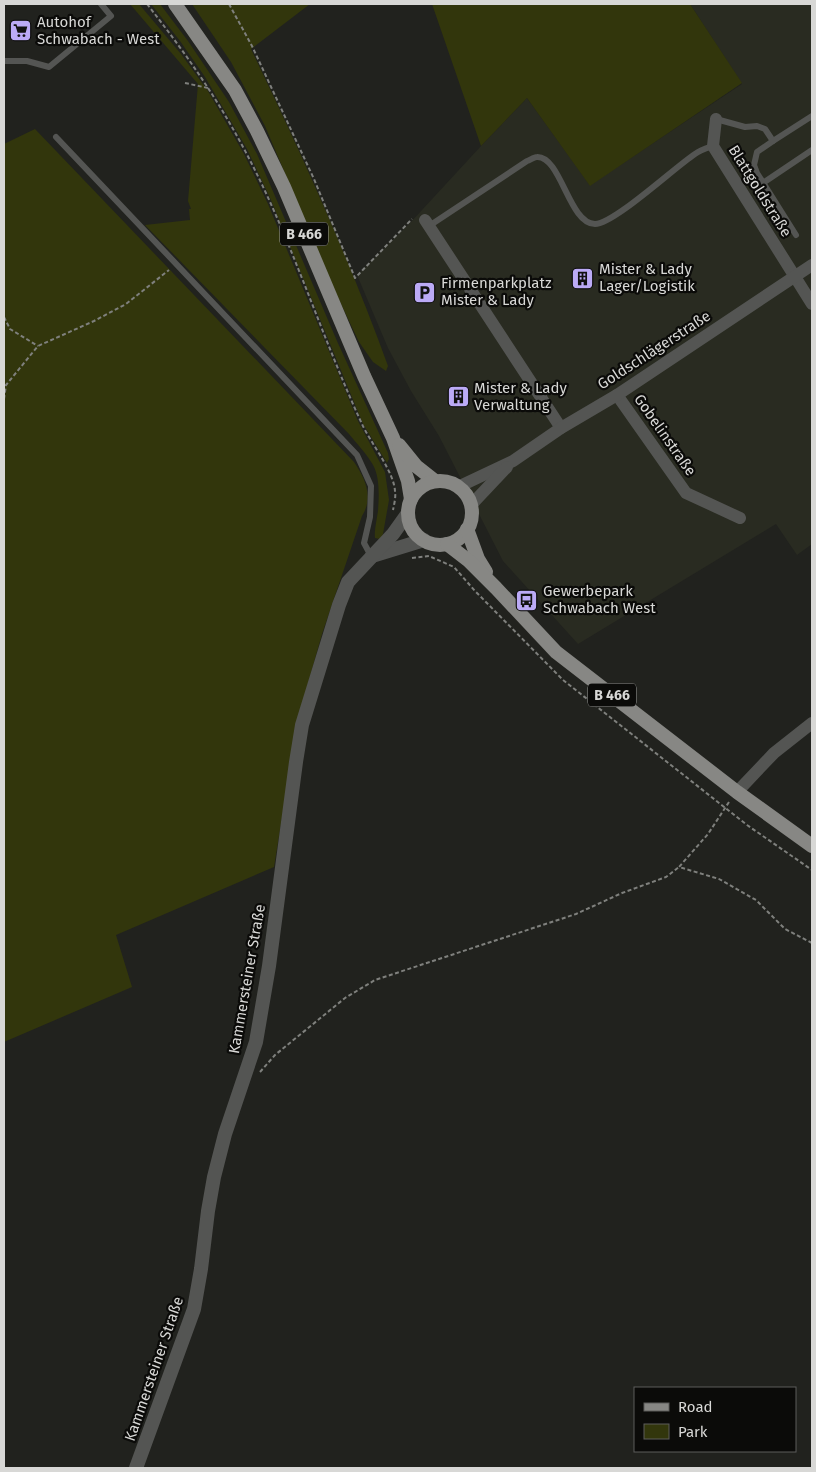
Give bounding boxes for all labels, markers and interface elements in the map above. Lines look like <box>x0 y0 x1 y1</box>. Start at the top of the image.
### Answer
place label: Autohof Schwabach - West <box>37 13 160 48</box>
supermarket icon: Autohof Schwabach - West <box>9 19 33 43</box>
street label: Blattgoldstraße <box>725 142 795 240</box>
road number: B 466 <box>280 222 328 245</box>
place label: Mister & Lady Lager/Logistik <box>599 260 695 295</box>
building icon: Mister & Lady Lager/Logistik <box>571 266 595 290</box>
place label: Firmenparkplatz Mister & Lady <box>441 274 552 309</box>
parking icon: Firmenparkplatz Mister & Lady <box>413 280 437 304</box>
street label: Goldschlägerstraße <box>594 307 714 393</box>
place label: Mister & Lady Verwaltung <box>474 379 567 414</box>
building icon: Mister & Lady Verwaltung <box>446 385 470 409</box>
street label: Gobelinstraße <box>630 391 700 479</box>
place label: Gewerbepark Schwabach West <box>543 582 656 617</box>
bus stop icon: Gewerbepark Schwabach West <box>515 588 539 612</box>
road number: B 466 <box>588 684 636 706</box>
street label: Kammersteiner Straße <box>225 903 269 1055</box>
street label: Kammersteiner Straße <box>121 1294 187 1444</box>
legend <box>634 1387 796 1452</box>
text: Road <box>678 1398 713 1416</box>
text: Park <box>678 1423 708 1441</box>

